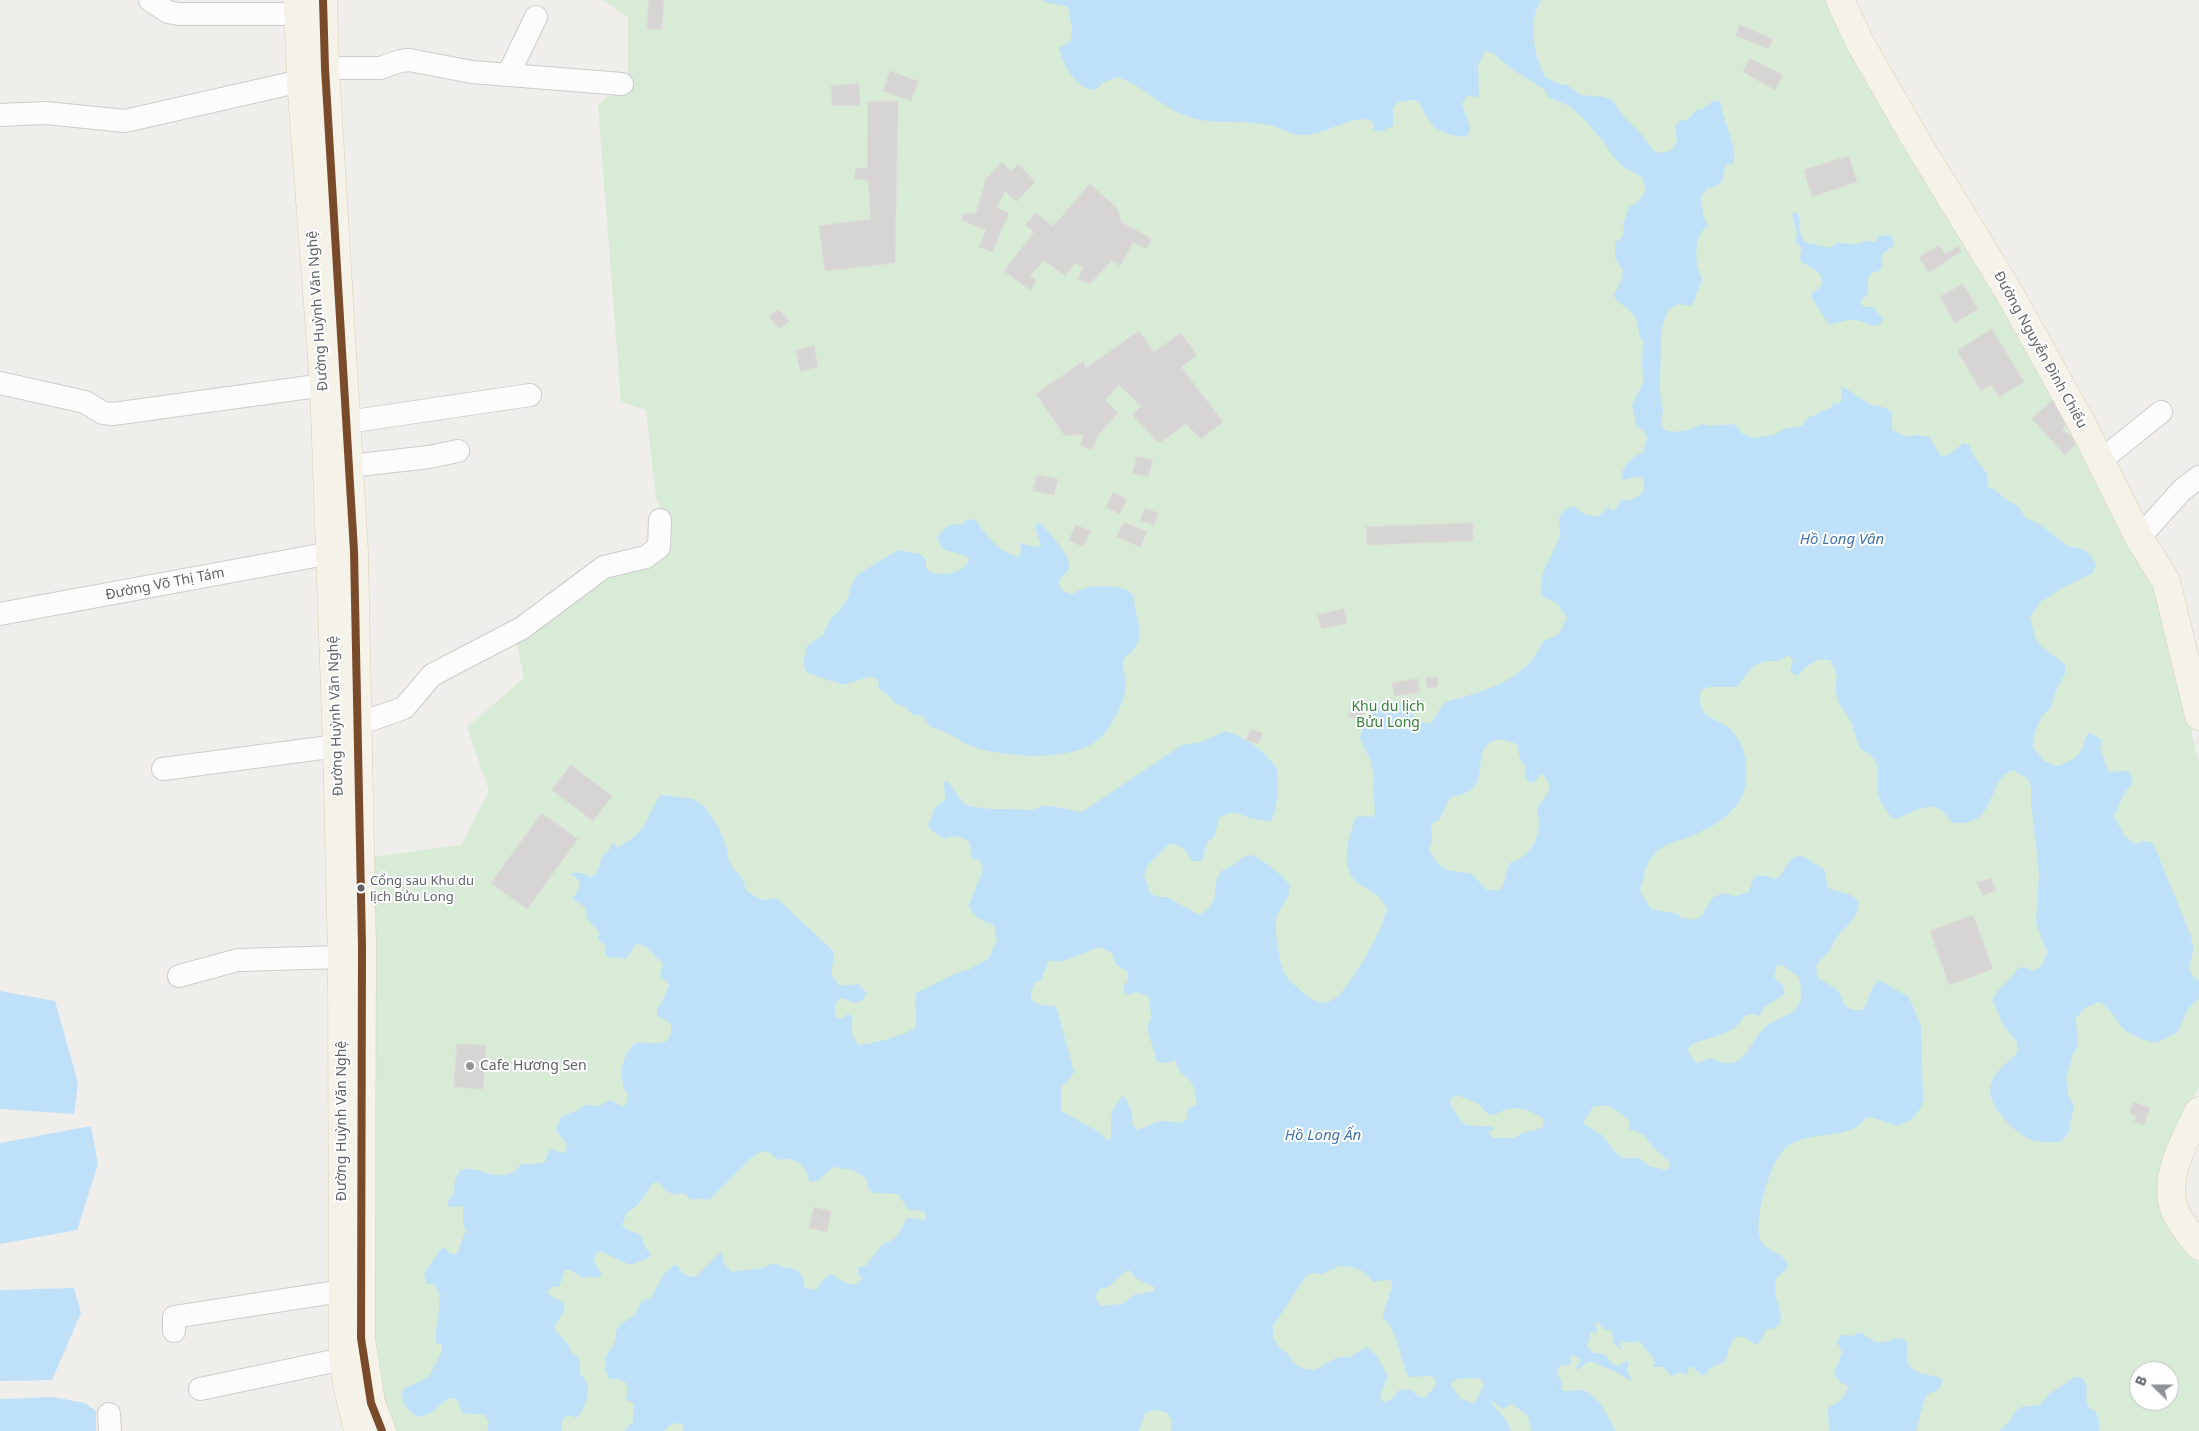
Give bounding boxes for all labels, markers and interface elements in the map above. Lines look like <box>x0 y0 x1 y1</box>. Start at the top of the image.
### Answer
street label: Đường Huỳnh Văn Nghệ <box>304 230 332 392</box>
street label: Đường Nguyễn Đình Chiểu <box>1990 269 2090 431</box>
water label: Hồ Long Vân <box>1800 531 1884 549</box>
street label: Đường Võ Thị Tám <box>104 564 226 604</box>
street label: Đường Huỳnh Văn Nghệ <box>325 636 347 796</box>
park label: Khu du lịch Bửu Long <box>1351 699 1425 732</box>
place label: Cổng sau Khu du lịch Bửu Long <box>370 873 474 904</box>
marker: Cổng sau Khu du lịch Bửu Long <box>356 883 366 893</box>
street label: Đường Huỳnh Văn Nghệ <box>334 1041 350 1201</box>
place label: Cafe Hương Sen <box>480 1058 587 1074</box>
marker: Cafe Hương Sen <box>464 1060 476 1072</box>
water label: Hồ Long Ẩn <box>1285 1127 1361 1145</box>
north arrow <box>2129 1361 2179 1411</box>
text: B <box>2130 1373 2151 1388</box>

